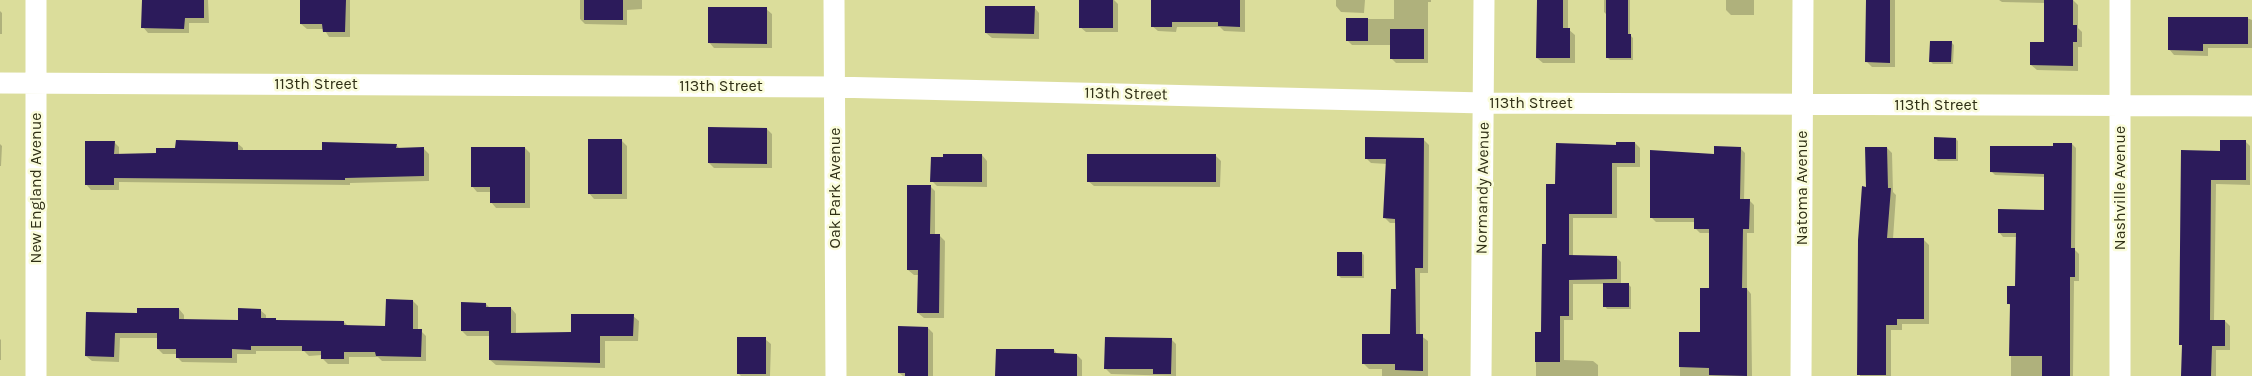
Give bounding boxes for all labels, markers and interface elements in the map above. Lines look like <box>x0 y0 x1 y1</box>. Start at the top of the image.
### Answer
street label: 113th Street <box>274 74 358 94</box>
street label: 113th Street <box>679 76 763 96</box>
street label: 113th Street <box>1084 84 1168 104</box>
street label: 113th Street <box>1489 93 1573 113</box>
street label: 113th Street <box>1894 95 1978 115</box>
street label: New England Avenue <box>26 112 46 264</box>
street label: Normandy Avenue <box>1472 122 1494 254</box>
street label: Nashville Avenue <box>2110 126 2130 250</box>
street label: Oak Park Avenue <box>825 128 845 248</box>
street label: Natoma Avenue <box>1792 131 1812 245</box>

